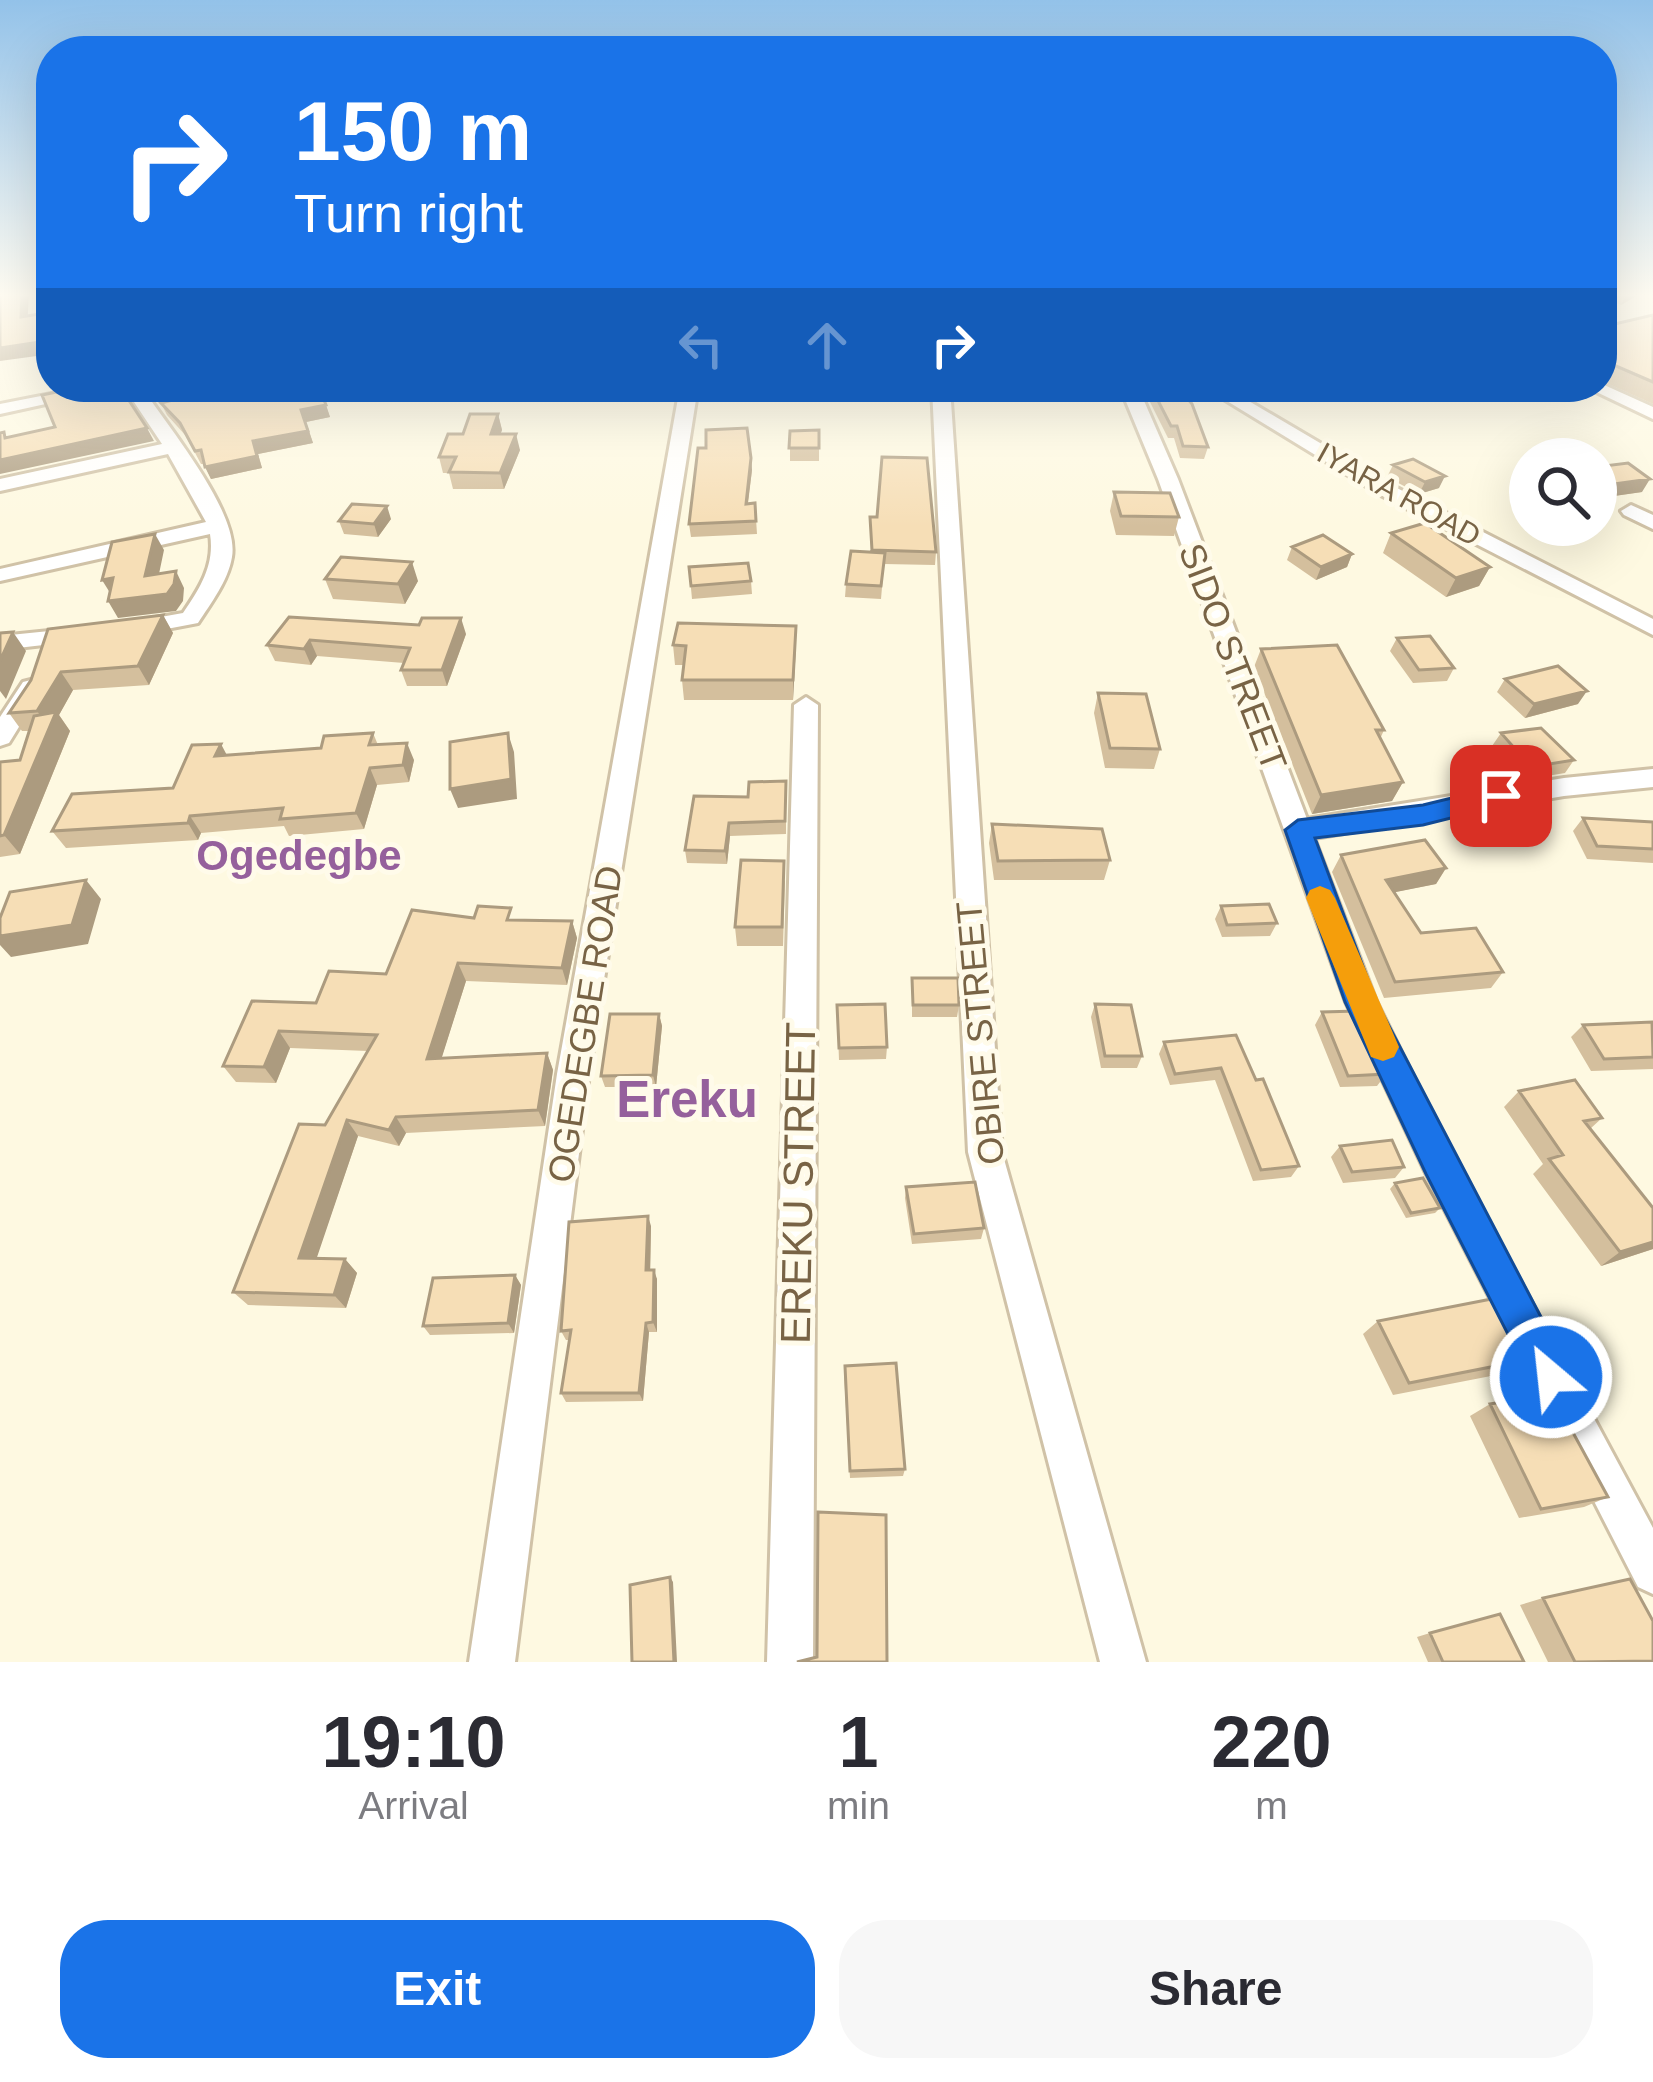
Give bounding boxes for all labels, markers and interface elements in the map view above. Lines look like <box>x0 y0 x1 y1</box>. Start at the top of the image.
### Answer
icon: right <box>96 84 252 240</box>
text: 150 m <box>294 84 532 178</box>
text: Turn right <box>294 183 523 243</box>
icon: left <box>668 312 734 378</box>
icon: ahead <box>794 312 860 378</box>
icon: right <box>920 312 986 378</box>
street label: IYARA ROAD <box>1312 436 1486 552</box>
map controls <box>1509 438 1617 546</box>
button: search <box>1509 438 1617 546</box>
street label: SIDO STREET <box>1171 538 1295 776</box>
pin <box>1450 745 1552 847</box>
icon: arrive <box>1468 763 1534 829</box>
district label: Ogedegbe <box>196 832 402 879</box>
street label: OGEDEGBE ROAD <box>540 863 630 1185</box>
street label: OBIRE STREET <box>948 900 1012 1166</box>
street label: EREKU STREET <box>772 1022 824 1344</box>
district label: Ereku <box>616 1071 758 1128</box>
position arrow <box>1488 1314 1614 1440</box>
text: 19:10 <box>321 1702 506 1782</box>
text: 1 <box>838 1702 879 1782</box>
text: 220 <box>1211 1702 1332 1782</box>
text: Arrival <box>358 1784 469 1827</box>
text: min <box>827 1784 890 1827</box>
text: m <box>1255 1784 1288 1827</box>
button: Exit <box>60 1920 815 2058</box>
button: Share <box>839 1920 1593 2058</box>

